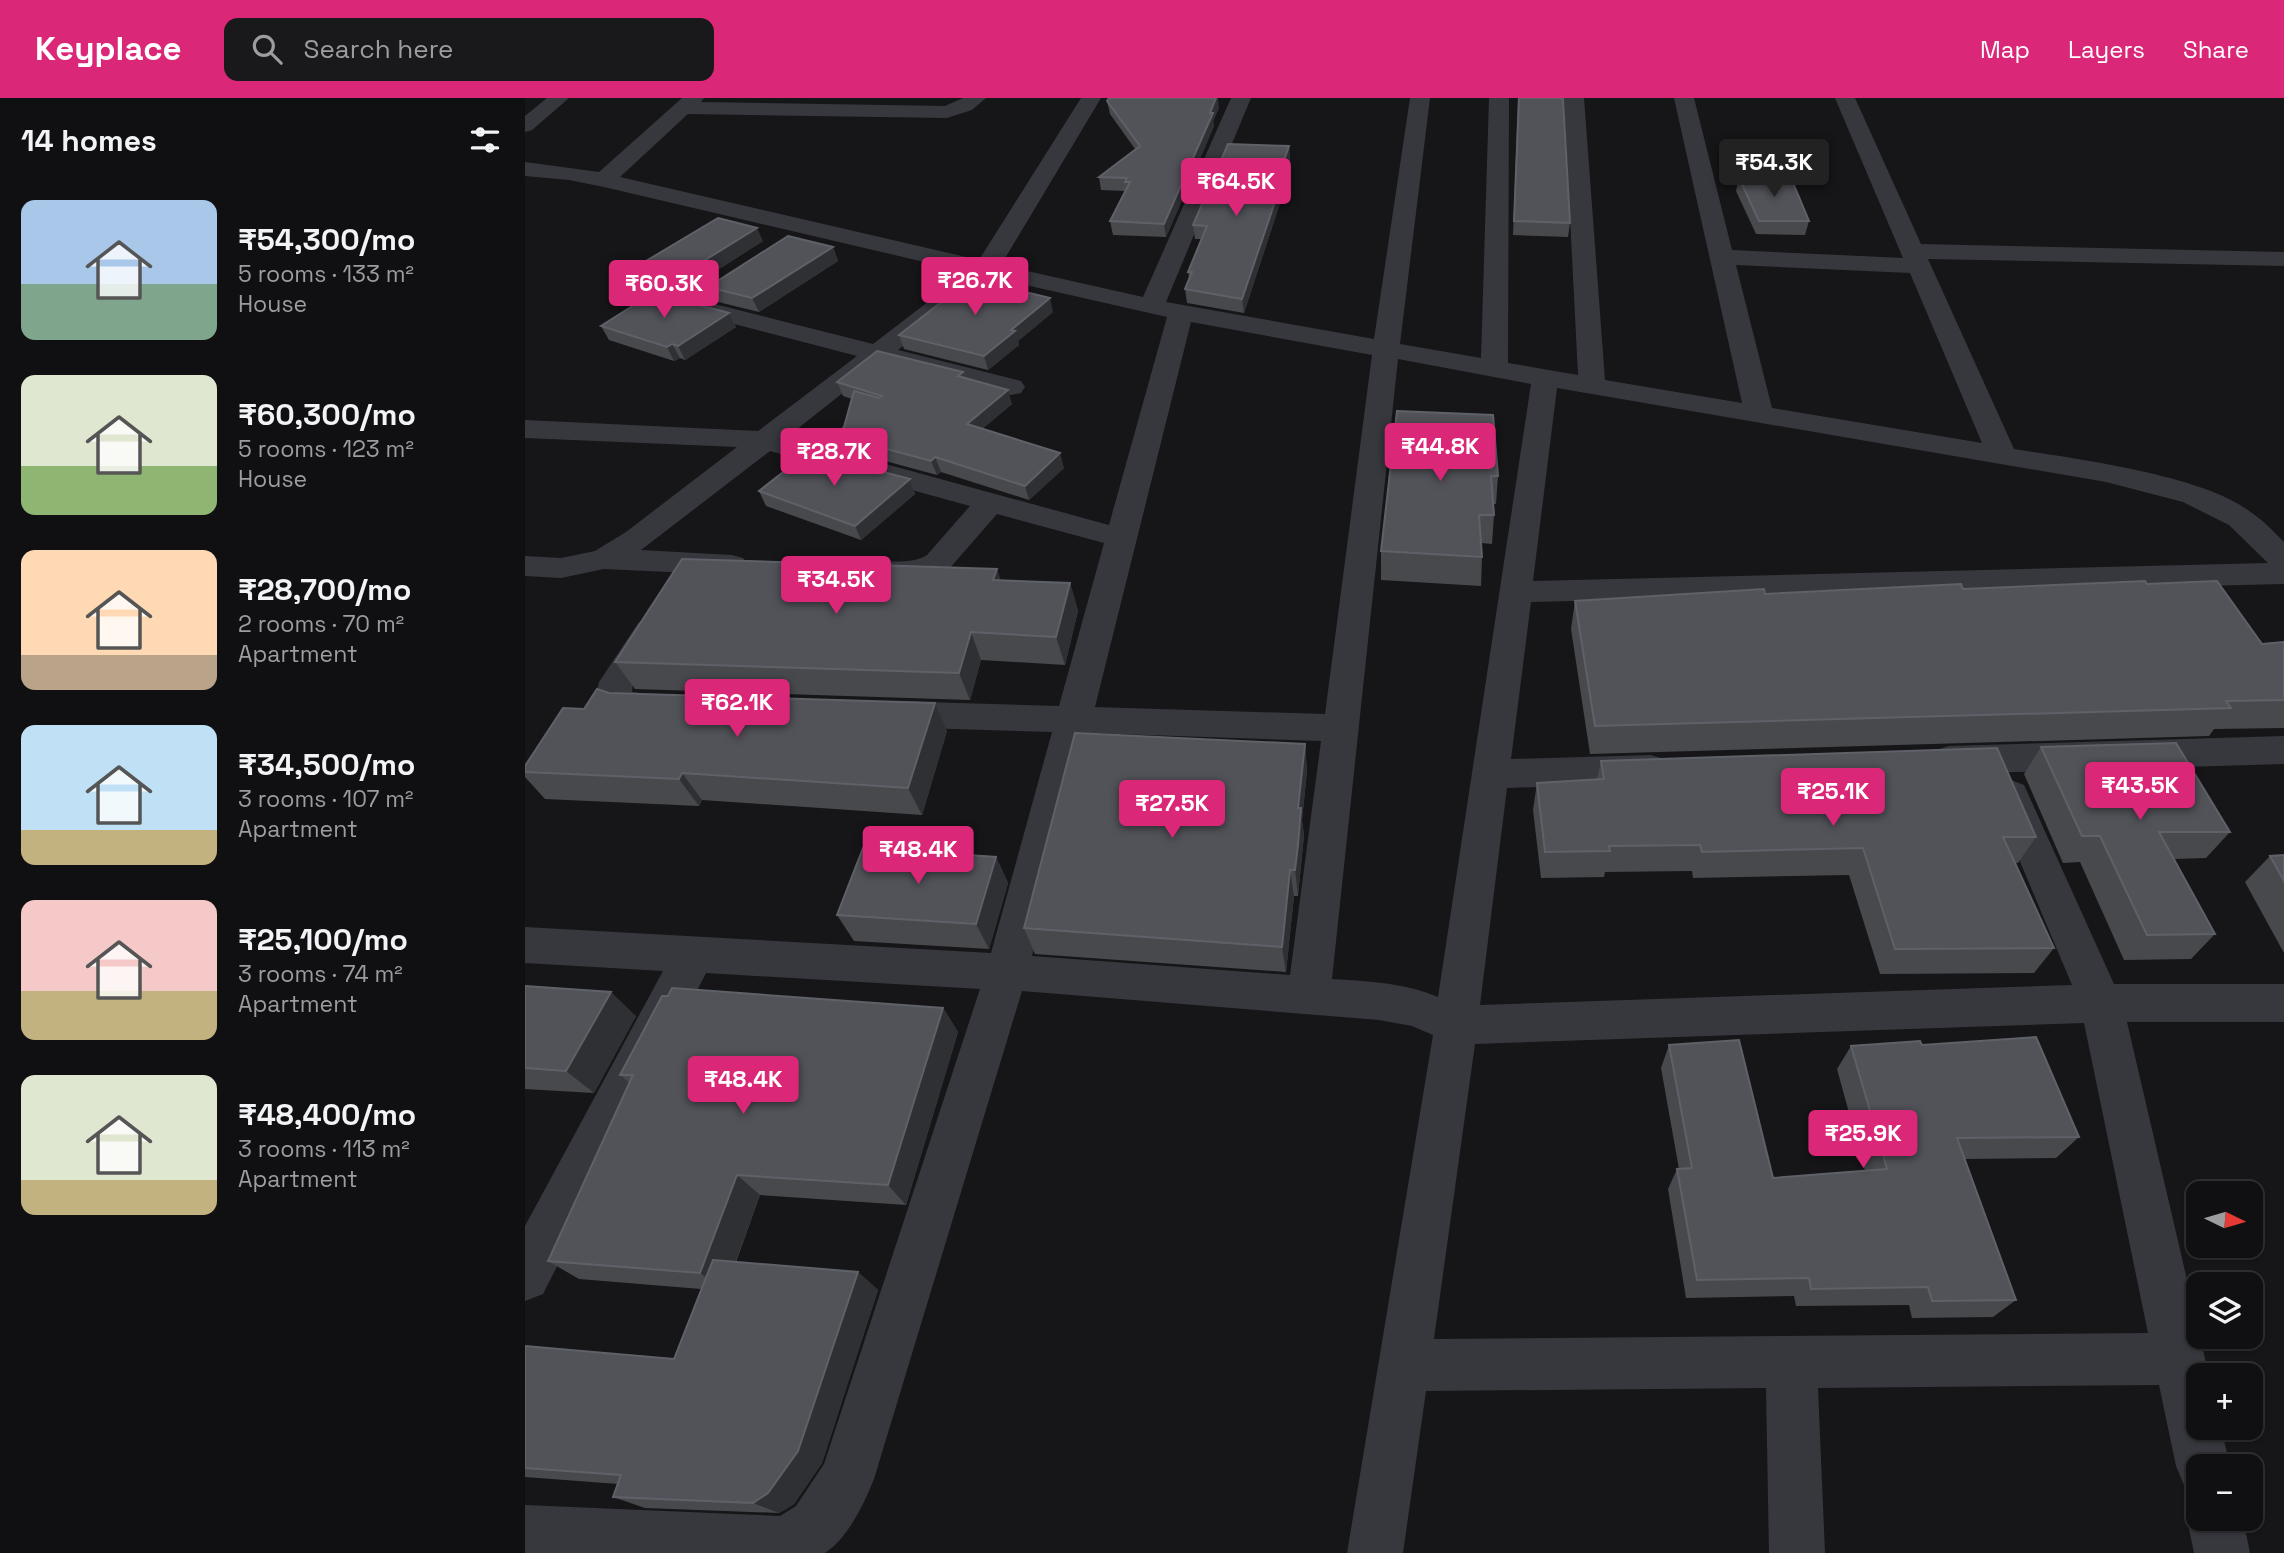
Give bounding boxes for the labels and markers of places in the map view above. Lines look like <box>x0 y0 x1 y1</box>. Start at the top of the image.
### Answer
pin: ₹54.3K <box>1717 140 1831 199</box>
pin: ₹64.5K <box>1179 158 1293 218</box>
pin: ₹26.7K <box>918 258 1032 317</box>
pin: ₹60.3K <box>607 260 721 320</box>
pin: ₹44.8K <box>1383 424 1497 483</box>
pin: ₹28.7K <box>777 428 891 488</box>
pin: ₹34.5K <box>779 556 893 616</box>
pin: ₹62.1K <box>680 680 794 739</box>
pin: ₹43.5K <box>2083 762 2197 822</box>
pin: ₹25.1K <box>1776 768 1890 828</box>
pin: ₹27.5K <box>1115 780 1229 840</box>
pin: ₹48.4K <box>861 826 975 886</box>
pin: ₹48.4K <box>686 1056 800 1116</box>
pin: ₹25.9K <box>1806 1110 1920 1170</box>

